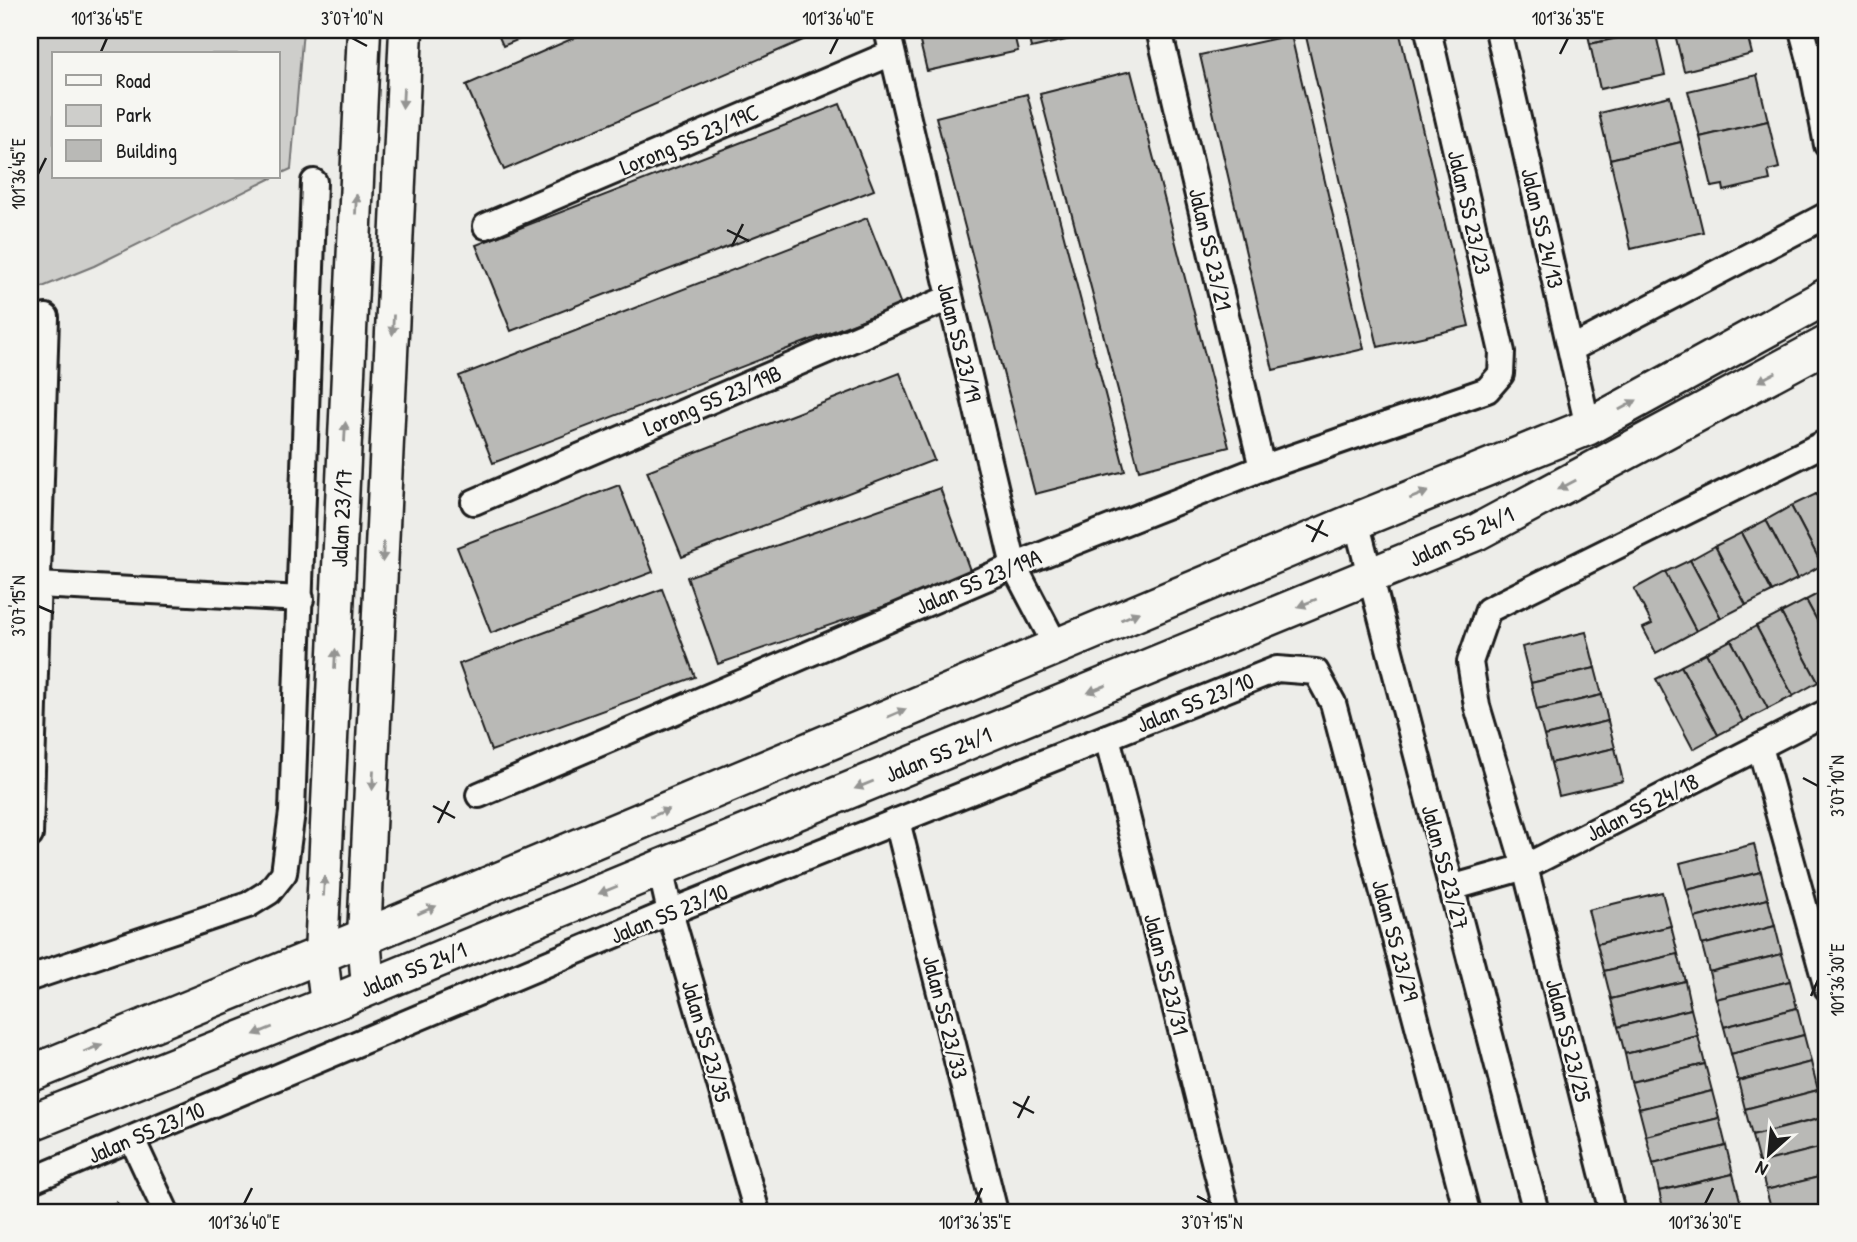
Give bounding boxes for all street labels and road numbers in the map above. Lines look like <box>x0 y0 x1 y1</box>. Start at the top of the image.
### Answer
street label: Lorong SS 23/19C <box>615 96 763 182</box>
street label: Jalan SS 23/23 <box>1441 147 1499 277</box>
street label: Jalan SS 24/13 <box>1514 165 1572 291</box>
street label: Jalan SS 23/21 <box>1182 185 1240 313</box>
street label: Jalan SS 23/19 <box>930 279 990 405</box>
street label: Lorong SS 23/19B <box>638 357 786 443</box>
street label: Jalan 23/17 <box>323 468 359 568</box>
street label: Jalan SS 24/1 <box>1404 498 1518 574</box>
street label: Jalan SS 23/19A <box>910 541 1046 621</box>
street label: Jalan SS 23/10 <box>1132 664 1258 740</box>
street label: Jalan SS 24/1 <box>880 719 996 789</box>
street label: Jalan SS 24/18 <box>1581 765 1703 849</box>
street label: Jalan SS 23/27 <box>1415 801 1477 933</box>
street label: Jalan SS 23/10 <box>606 875 732 951</box>
street label: Jalan SS 23/29 <box>1365 876 1427 1004</box>
street label: Jalan SS 23/31 <box>1137 910 1197 1038</box>
street label: Jalan SS 24/1 <box>355 934 471 1004</box>
street label: Jalan SS 23/33 <box>916 952 976 1082</box>
street label: Jalan SS 23/25 <box>1539 975 1599 1105</box>
street label: Jalan SS 23/35 <box>675 976 739 1106</box>
street label: Jalan SS 23/10 <box>83 1093 209 1171</box>

